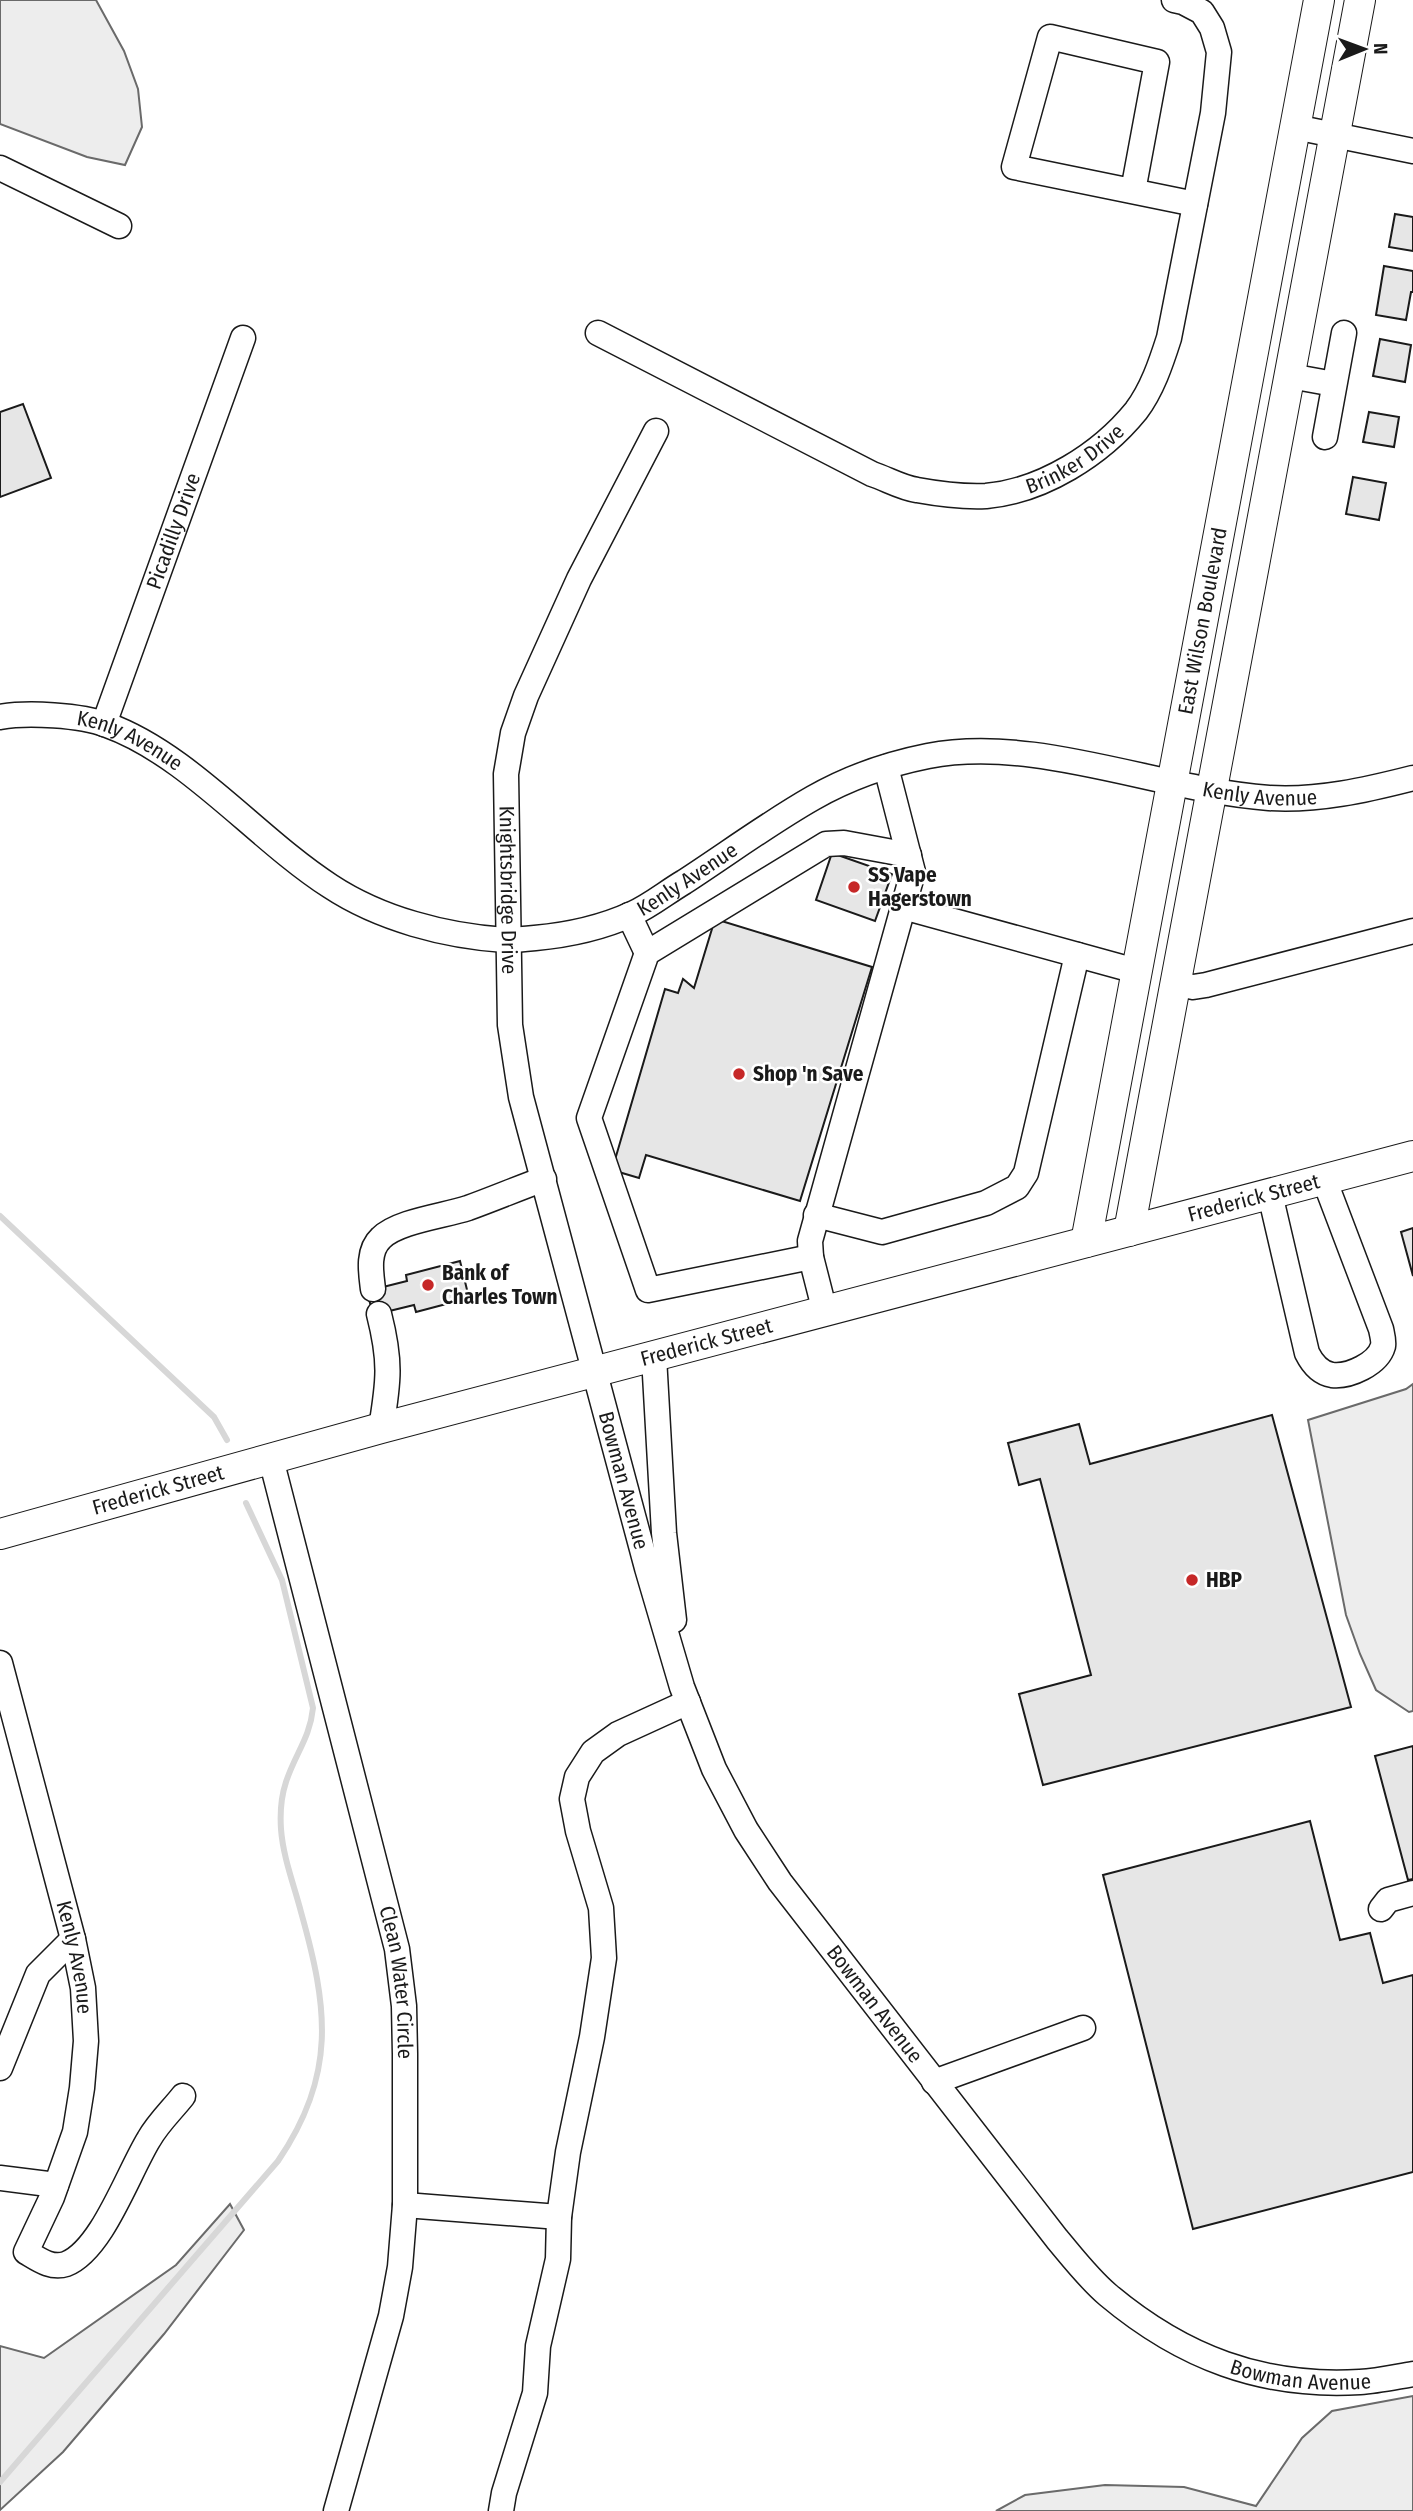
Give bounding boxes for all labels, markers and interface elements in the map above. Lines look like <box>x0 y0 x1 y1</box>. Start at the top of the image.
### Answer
north arrow <box>1329 14 1399 84</box>
text: N <box>1369 43 1392 55</box>
street label: Brinker Drive <box>1022 419 1130 500</box>
street label: Picadilly Drive <box>141 470 206 593</box>
street label: East Wilson Boulevard <box>1172 525 1233 717</box>
street label: Kenly Avenue <box>75 705 188 777</box>
street label: Kenly Avenue <box>1201 776 1318 812</box>
street label: Knightsbridge Drive <box>494 805 522 974</box>
street label: Kenly Avenue <box>632 837 742 922</box>
place label: SS Vape Hagerstown <box>868 862 972 912</box>
marker: SS Vape Hagerstown <box>846 879 862 895</box>
place label: Shop 'n Save <box>753 1061 864 1087</box>
marker: Shop 'n Save <box>731 1066 747 1082</box>
street label: Frederick Street <box>1185 1168 1323 1228</box>
place label: Bank of Charles Town <box>442 1260 558 1310</box>
marker: Bank of Charles Town <box>420 1277 436 1293</box>
street label: Frederick Street <box>638 1312 775 1372</box>
street label: Bowman Avenue <box>593 1409 655 1552</box>
street label: Frederick Street <box>89 1459 227 1521</box>
place label: HBP <box>1206 1567 1242 1593</box>
marker: HBP <box>1184 1572 1200 1588</box>
street label: Kenly Avenue <box>50 1898 97 2015</box>
street label: Clean Water Circle <box>373 1903 418 2059</box>
street label: Bowman Avenue <box>821 1940 928 2068</box>
street label: Bowman Avenue <box>1227 2354 1372 2396</box>

